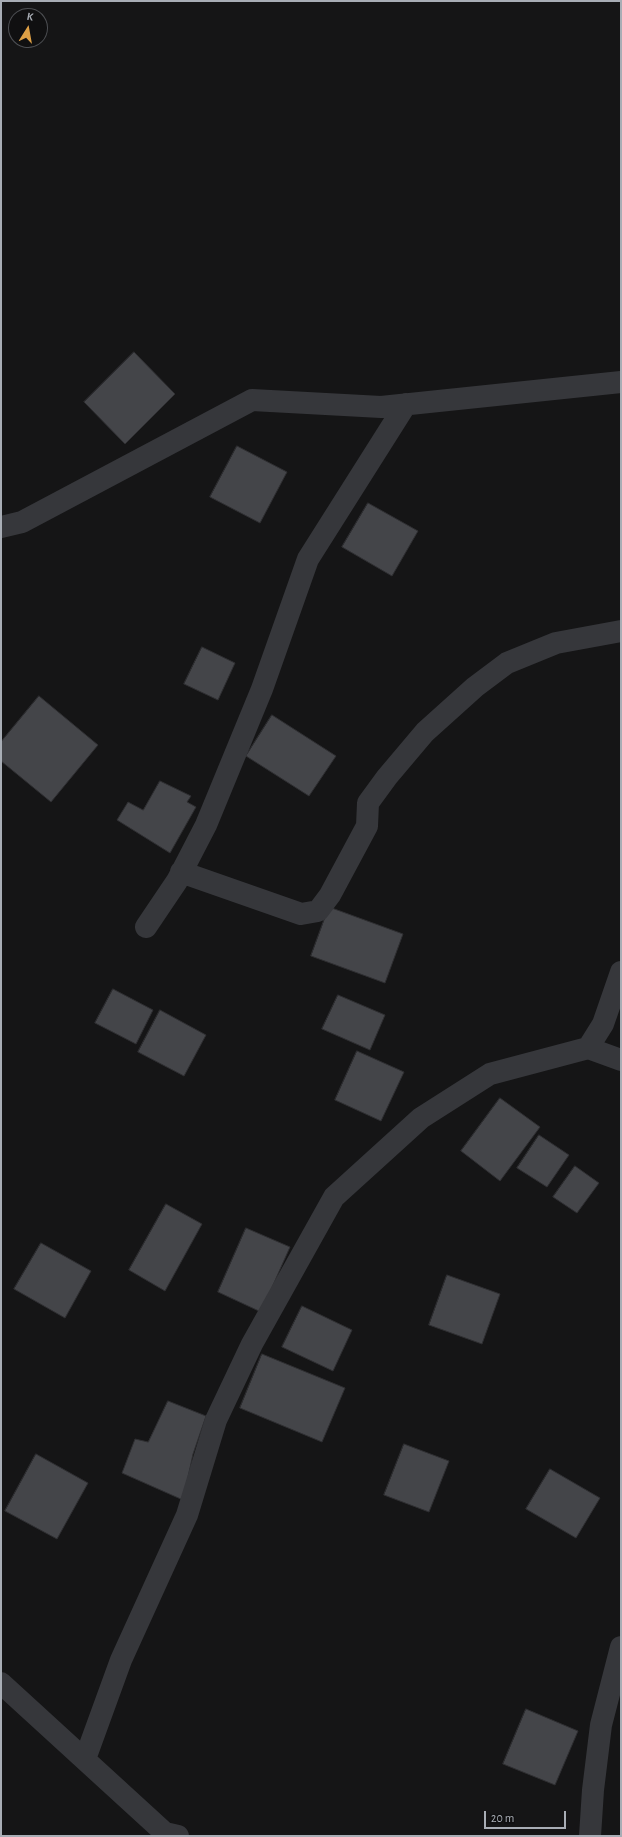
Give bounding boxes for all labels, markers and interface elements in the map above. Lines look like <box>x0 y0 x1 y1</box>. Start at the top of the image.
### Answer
north arrow <box>8 8 48 48</box>
text: K <box>26 11 34 23</box>
scale bar <box>486 1803 568 1829</box>
text: 20 m <box>491 1812 514 1824</box>

